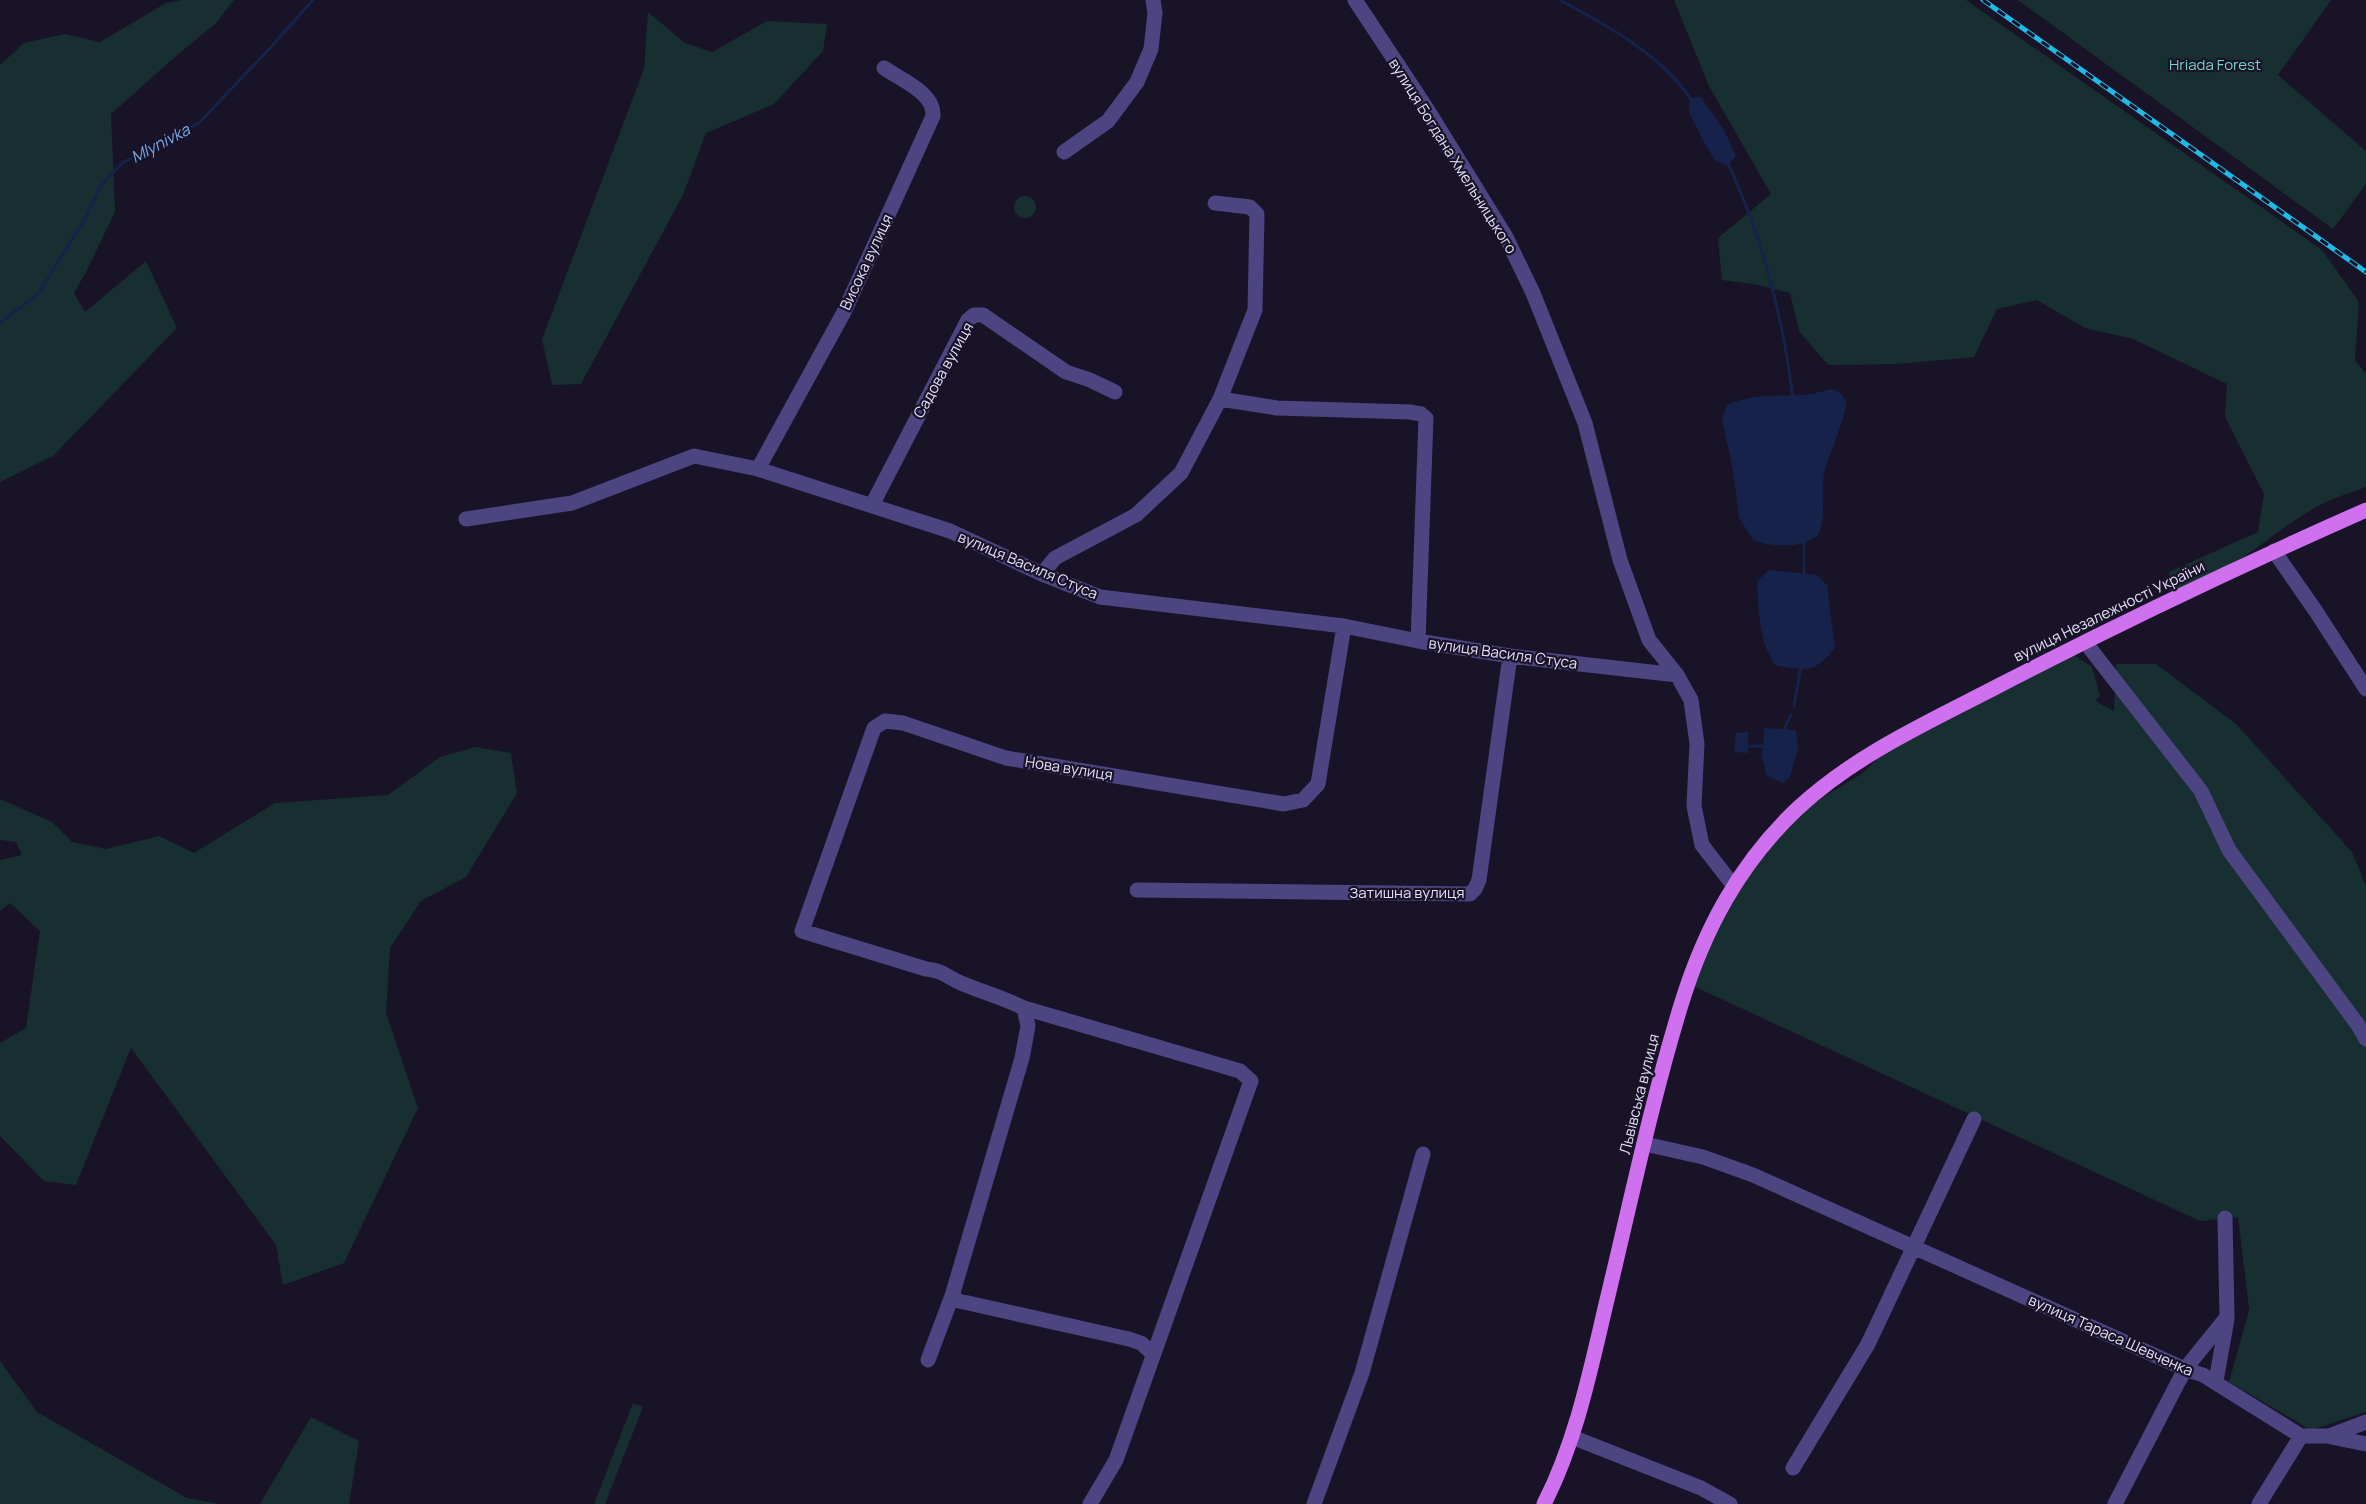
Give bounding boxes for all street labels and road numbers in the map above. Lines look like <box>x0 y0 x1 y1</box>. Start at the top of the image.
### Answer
street label: вулиця Богдана Хмельницького <box>1384 54 1522 258</box>
street label: Висока вулиця <box>835 211 897 313</box>
street label: Садова вулиця <box>908 318 978 422</box>
street label: вулиця Василя Стуса <box>955 526 1101 604</box>
street label: вулиця Незалежності України <box>2010 555 2208 667</box>
street label: вулиця Василя Стуса <box>1427 632 1579 674</box>
street label: Нова вулиця <box>1023 751 1115 785</box>
street label: Затишна вулиця <box>1349 882 1465 903</box>
street label: Львівська вулиця <box>1614 1032 1664 1156</box>
street label: вулиця Тараса Шевченка <box>2025 1289 2197 1381</box>

